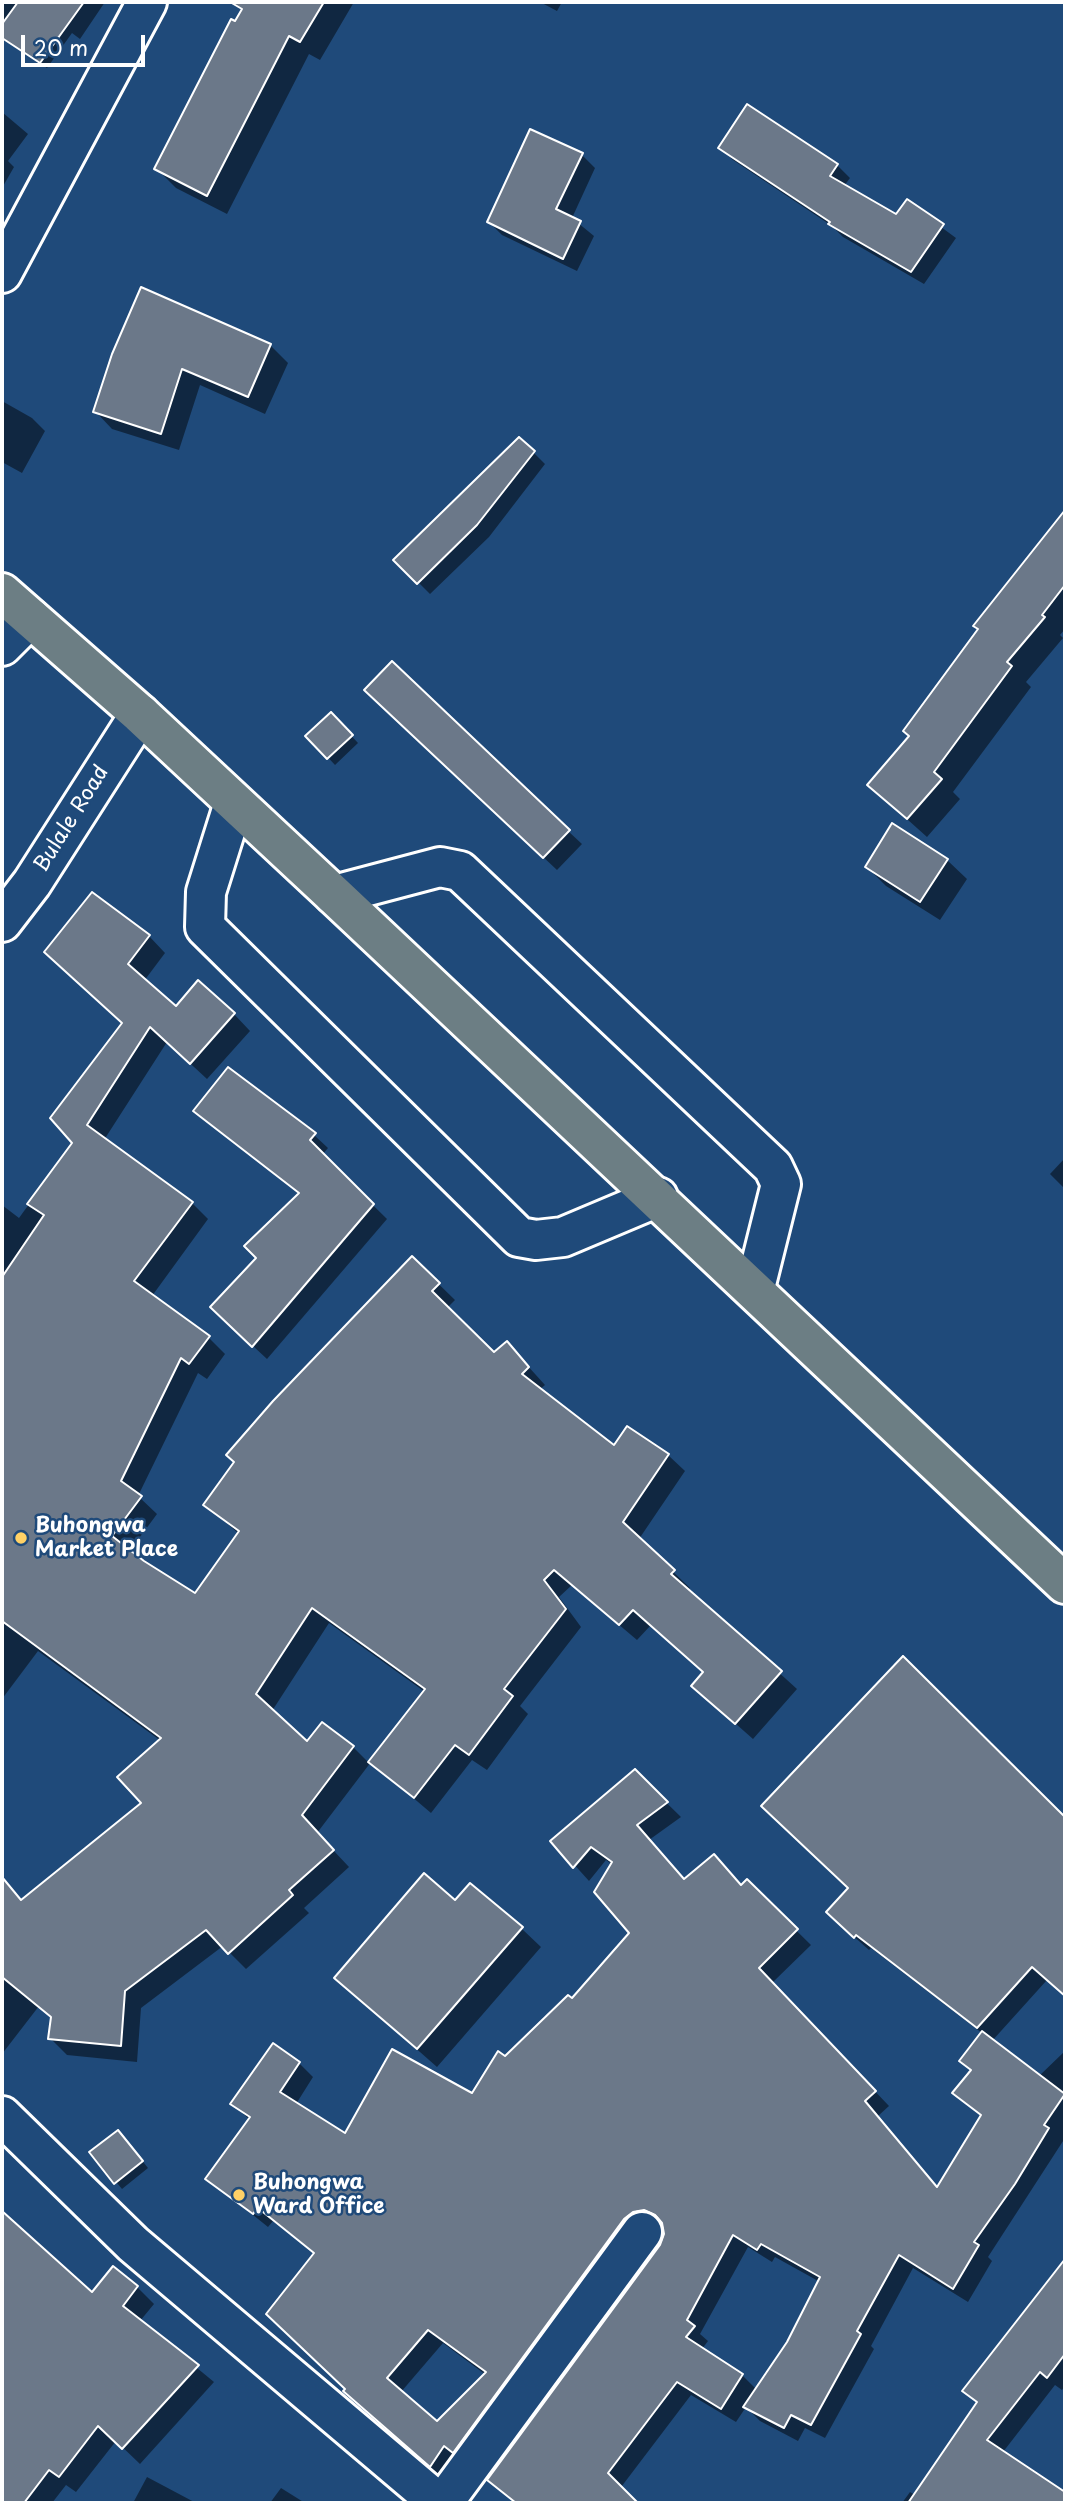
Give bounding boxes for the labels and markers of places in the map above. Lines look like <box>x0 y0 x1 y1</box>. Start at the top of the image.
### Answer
place label: Buhongwa Market Place <box>35 1513 178 1563</box>
marker: Buhongwa Market Place <box>13 1530 29 1546</box>
place label: Buhongwa Ward Office <box>253 2170 385 2220</box>
marker: Buhongwa Ward Office <box>231 2187 247 2203</box>

